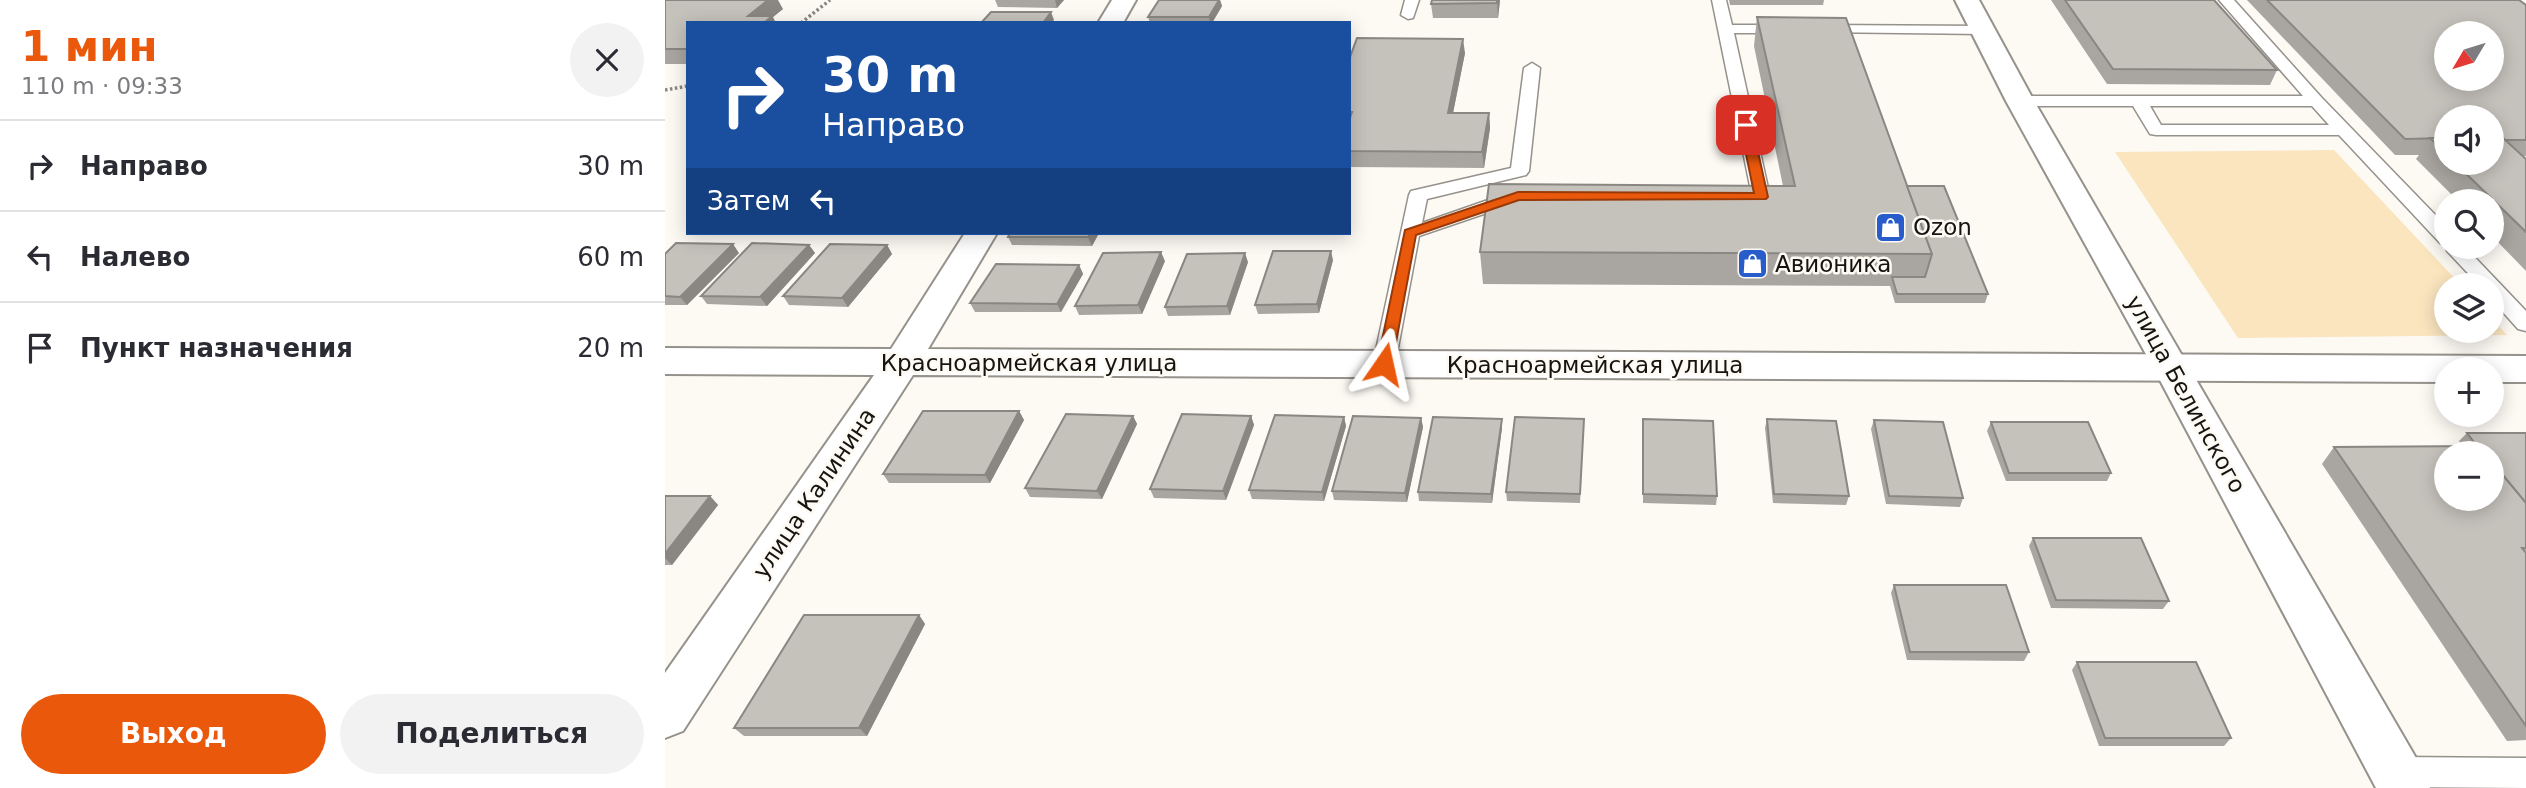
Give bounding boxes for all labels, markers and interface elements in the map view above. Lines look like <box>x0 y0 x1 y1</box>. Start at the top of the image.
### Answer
north arrow <box>2434 21 2504 91</box>
map controls <box>2434 21 2504 511</box>
text: 1 мин <box>21 22 158 71</box>
button: close <box>570 23 644 97</box>
text: 30 m <box>822 47 958 104</box>
icon: right <box>707 49 798 140</box>
text: 110 m · 09:33 <box>21 73 183 99</box>
pin <box>1716 95 1776 155</box>
button: sound <box>2434 105 2504 175</box>
text: Направо <box>822 106 965 144</box>
icon: arrive <box>1727 106 1765 144</box>
icon: right <box>21 147 59 185</box>
text: Направо <box>80 151 208 181</box>
text: 30 m <box>577 151 644 181</box>
icon: left <box>804 182 842 220</box>
text: Затем <box>707 186 790 216</box>
button: search <box>2434 189 2504 259</box>
shop icon: Ozon <box>1873 210 1907 244</box>
place label: Ozon <box>1913 214 1972 240</box>
icon: left <box>21 238 59 276</box>
text: Налево <box>80 242 190 272</box>
text: 60 m <box>577 242 644 272</box>
shop icon: Авионика <box>1735 247 1769 281</box>
place label: Авионика <box>1775 251 1891 277</box>
button: layers <box>2434 273 2504 343</box>
street label: улица Белинского <box>2121 291 2251 497</box>
position arrow <box>1347 327 1421 401</box>
icon: arrive <box>21 329 59 367</box>
text: Пункт назначения <box>80 333 353 363</box>
text: 20 m <box>577 333 644 363</box>
street label: Красноармейская улица <box>881 350 1177 376</box>
street label: Красноармейская улица <box>1447 352 1743 378</box>
button: + <box>2434 357 2504 427</box>
street label: улица Калинина <box>747 403 881 583</box>
button: − <box>2434 441 2504 511</box>
button: Выход <box>21 694 326 774</box>
button: Поделиться <box>340 694 644 774</box>

